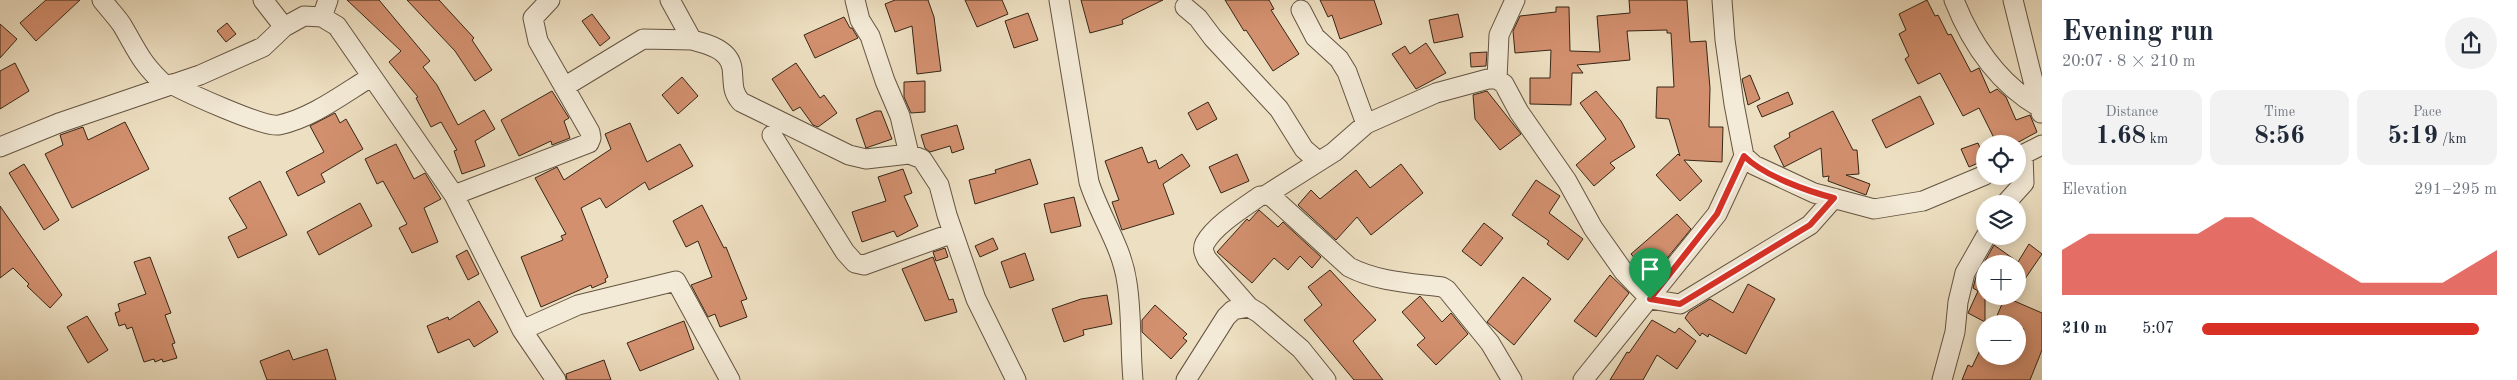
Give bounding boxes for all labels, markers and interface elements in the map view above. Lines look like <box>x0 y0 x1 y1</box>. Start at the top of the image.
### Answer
button: share <box>2445 17 2497 69</box>
text: Evening run <box>2062 19 2214 47</box>
text: 20:07 · 8 × 210 m <box>2062 54 2195 70</box>
text: Distance <box>2105 105 2158 119</box>
text: Time <box>2264 105 2295 119</box>
text: Pace <box>2413 105 2441 119</box>
text: 1.68 <box>2095 124 2146 149</box>
text: 8:56 <box>2254 124 2305 149</box>
text: 5:19 <box>2388 124 2438 149</box>
text: km <box>2146 132 2168 146</box>
text: /km <box>2438 132 2467 146</box>
map controls <box>1976 135 2026 365</box>
button: locate <box>1976 135 2026 185</box>
text: Elevation <box>2062 182 2127 198</box>
text: 291–295 m <box>2414 182 2497 198</box>
button: layers <box>1976 195 2026 245</box>
pin <box>1629 248 1671 299</box>
icon: arrive <box>1636 255 1664 283</box>
button: + <box>1976 255 2026 305</box>
button: − <box>1976 315 2026 365</box>
text: 210 m <box>2062 321 2107 337</box>
text: 5:07 <box>2142 321 2174 337</box>

